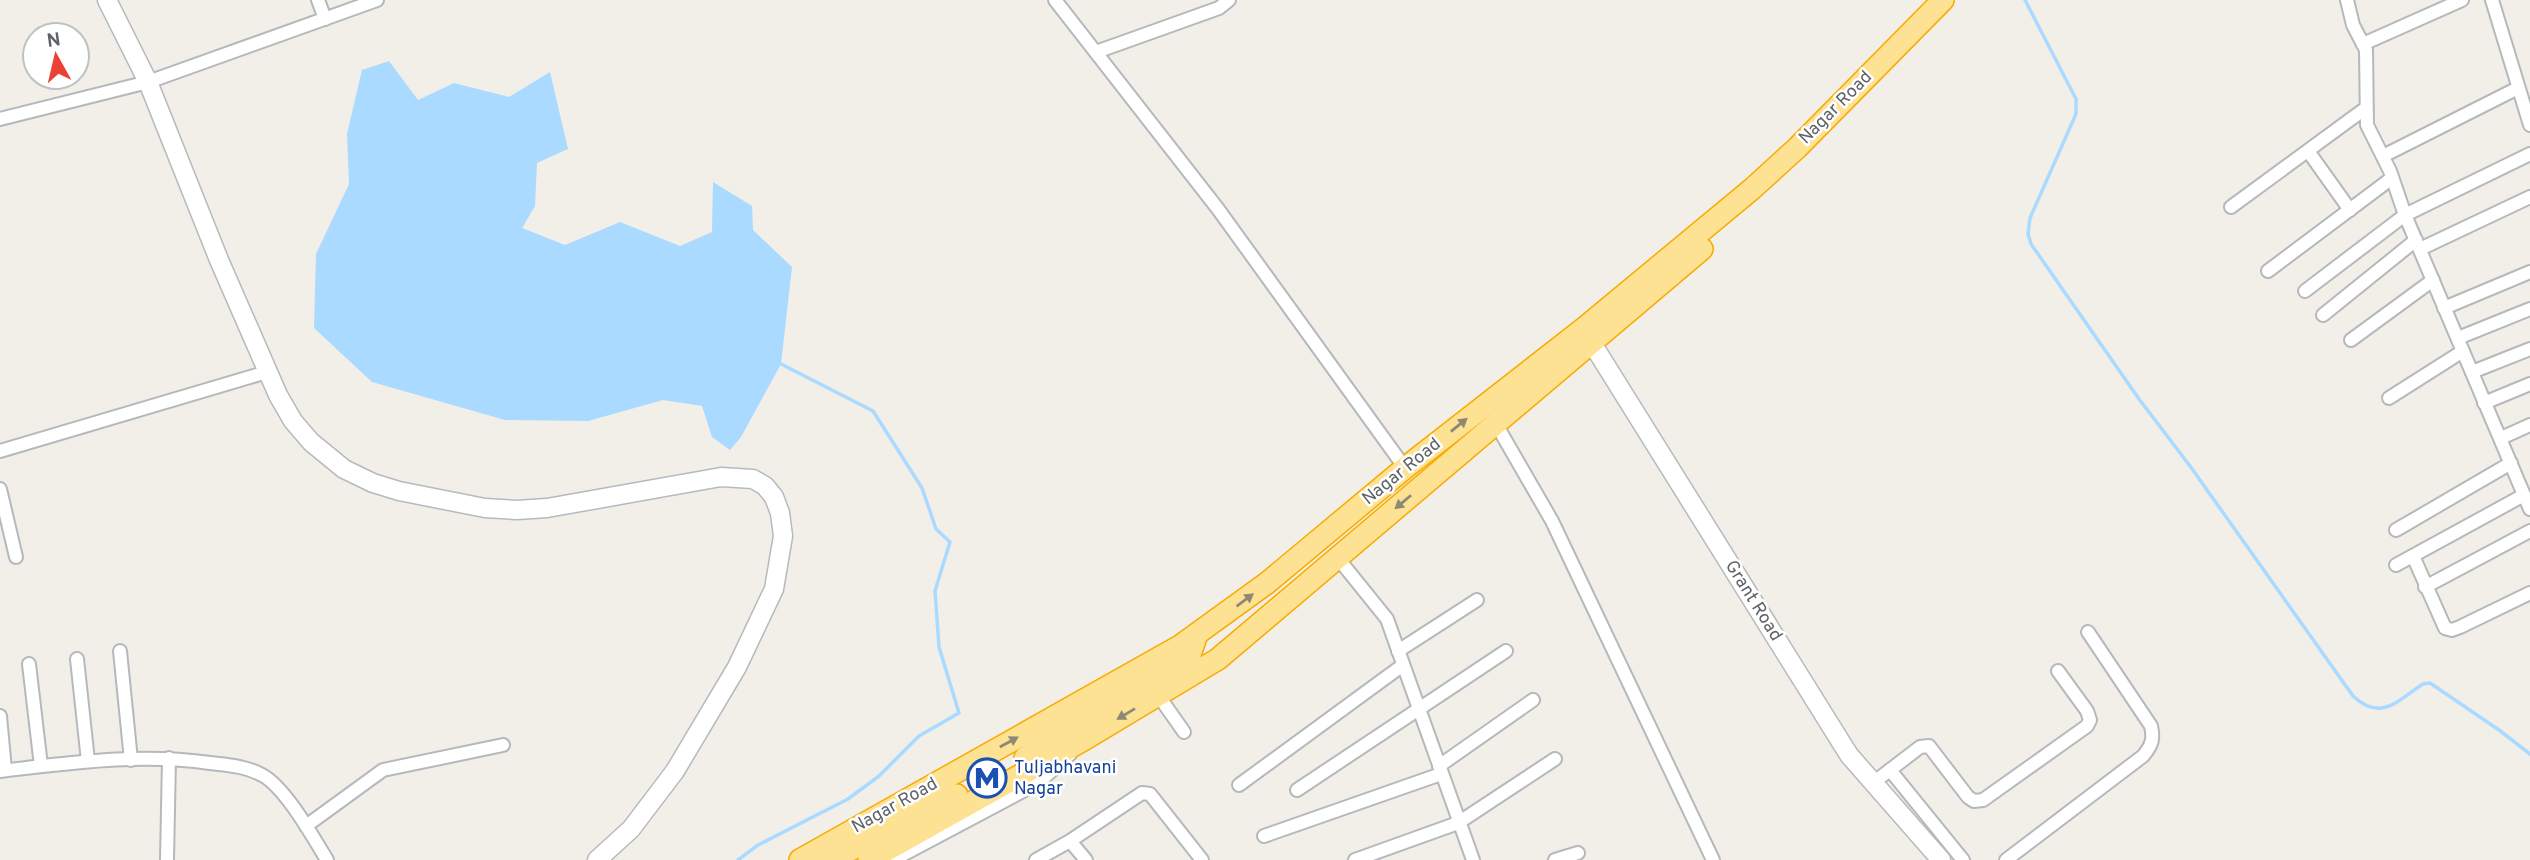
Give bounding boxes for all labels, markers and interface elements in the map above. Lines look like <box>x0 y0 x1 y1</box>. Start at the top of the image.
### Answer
north arrow <box>21 21 91 91</box>
text: N <box>45 28 62 54</box>
street label: Nagar Road <box>1794 66 1878 150</box>
one-way arrow <box>1451 418 1468 433</box>
street label: Nagar Road <box>1358 433 1446 511</box>
one-way arrow <box>1394 494 1412 510</box>
street label: Grant Road <box>1719 556 1787 646</box>
one-way arrow <box>1236 593 1254 607</box>
one-way arrow <box>1117 708 1136 721</box>
one-way arrow <box>999 736 1018 748</box>
metro station icon: Tuljabhavani Nagar <box>966 757 1008 799</box>
place label: Tuljabhavani Nagar <box>1014 757 1116 801</box>
street label: Nagar Road <box>848 773 942 839</box>

